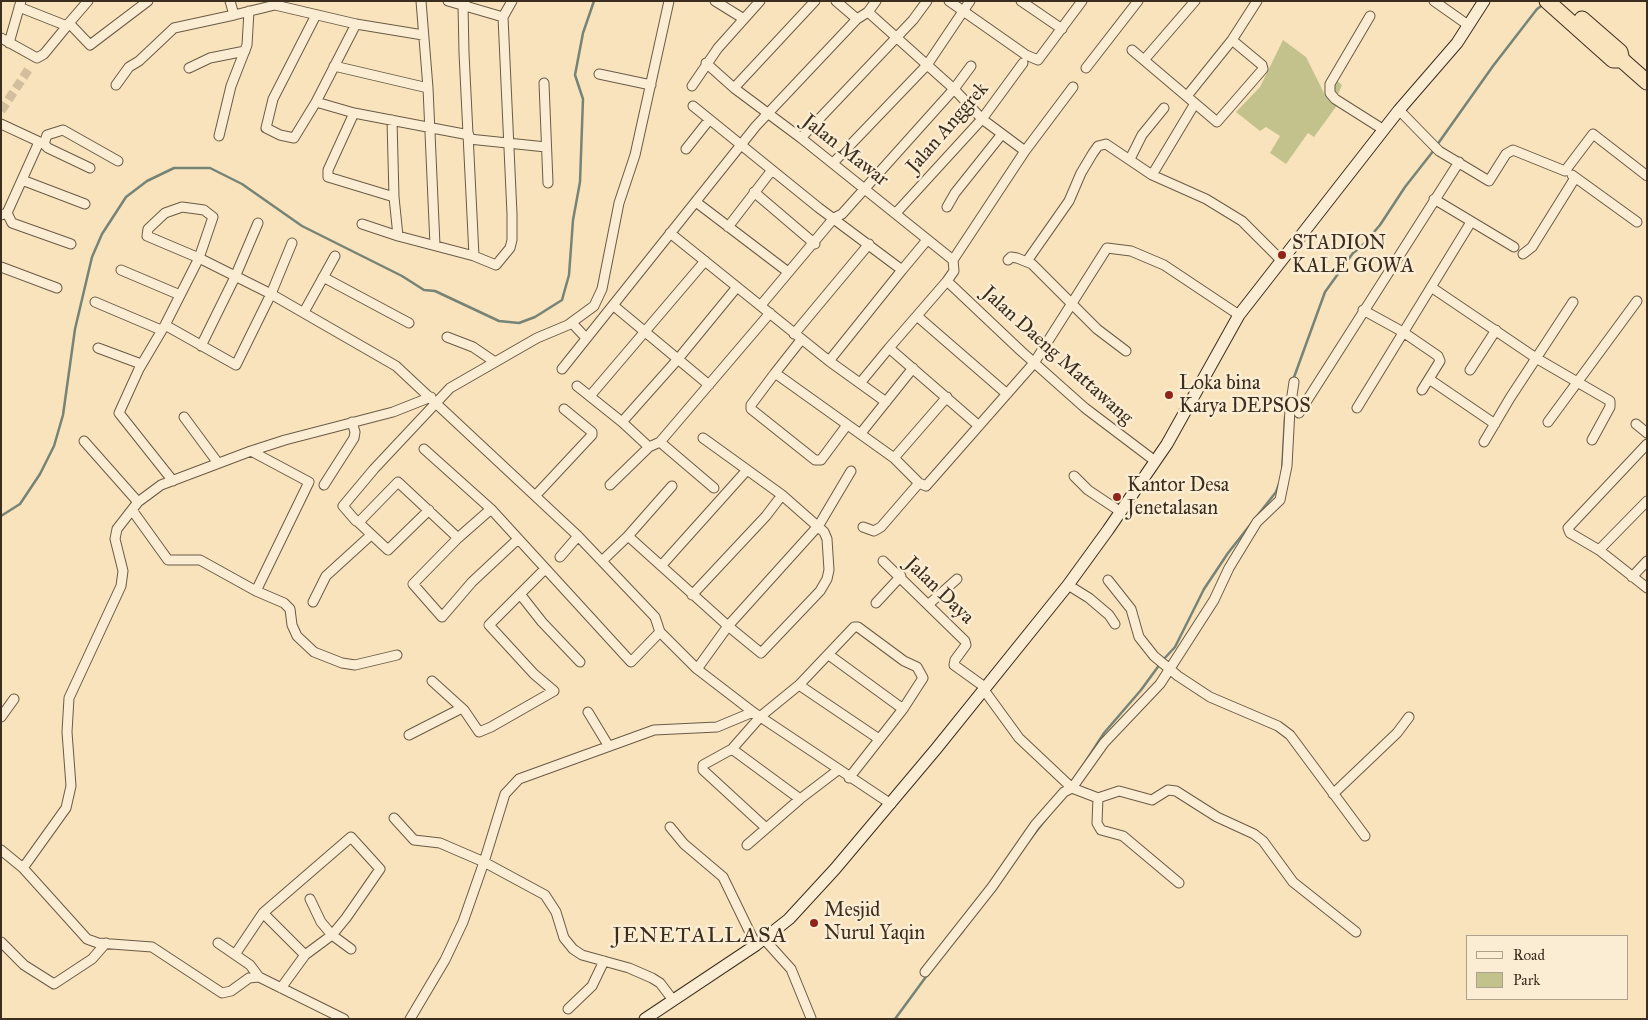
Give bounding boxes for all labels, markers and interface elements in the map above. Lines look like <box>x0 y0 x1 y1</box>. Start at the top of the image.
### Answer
street label: Jalan Anggrek <box>902 78 994 178</box>
street label: Jalan Mawar <box>797 110 893 192</box>
place label: STADION KALE GOWA <box>1292 232 1414 279</box>
marker: STADION KALE GOWA <box>1276 249 1288 261</box>
street label: Jalan Daeng Mattawang <box>976 282 1138 430</box>
place label: Loka bina Karya DEPSOS <box>1179 372 1311 419</box>
marker: Loka bina Karya DEPSOS <box>1163 389 1175 401</box>
place label: Kantor Desa Jenetalasan <box>1127 474 1229 521</box>
marker: Kantor Desa Jenetalasan <box>1111 491 1123 503</box>
street label: Jalan Daya <box>899 552 979 630</box>
place label: Mesjid Nurul Yaqin <box>824 899 925 946</box>
marker: Mesjid Nurul Yaqin <box>808 917 820 929</box>
district label: JENETALLASA <box>611 924 789 950</box>
legend <box>1466 935 1628 1000</box>
text: Road <box>1513 946 1545 964</box>
text: Park <box>1513 971 1540 989</box>

